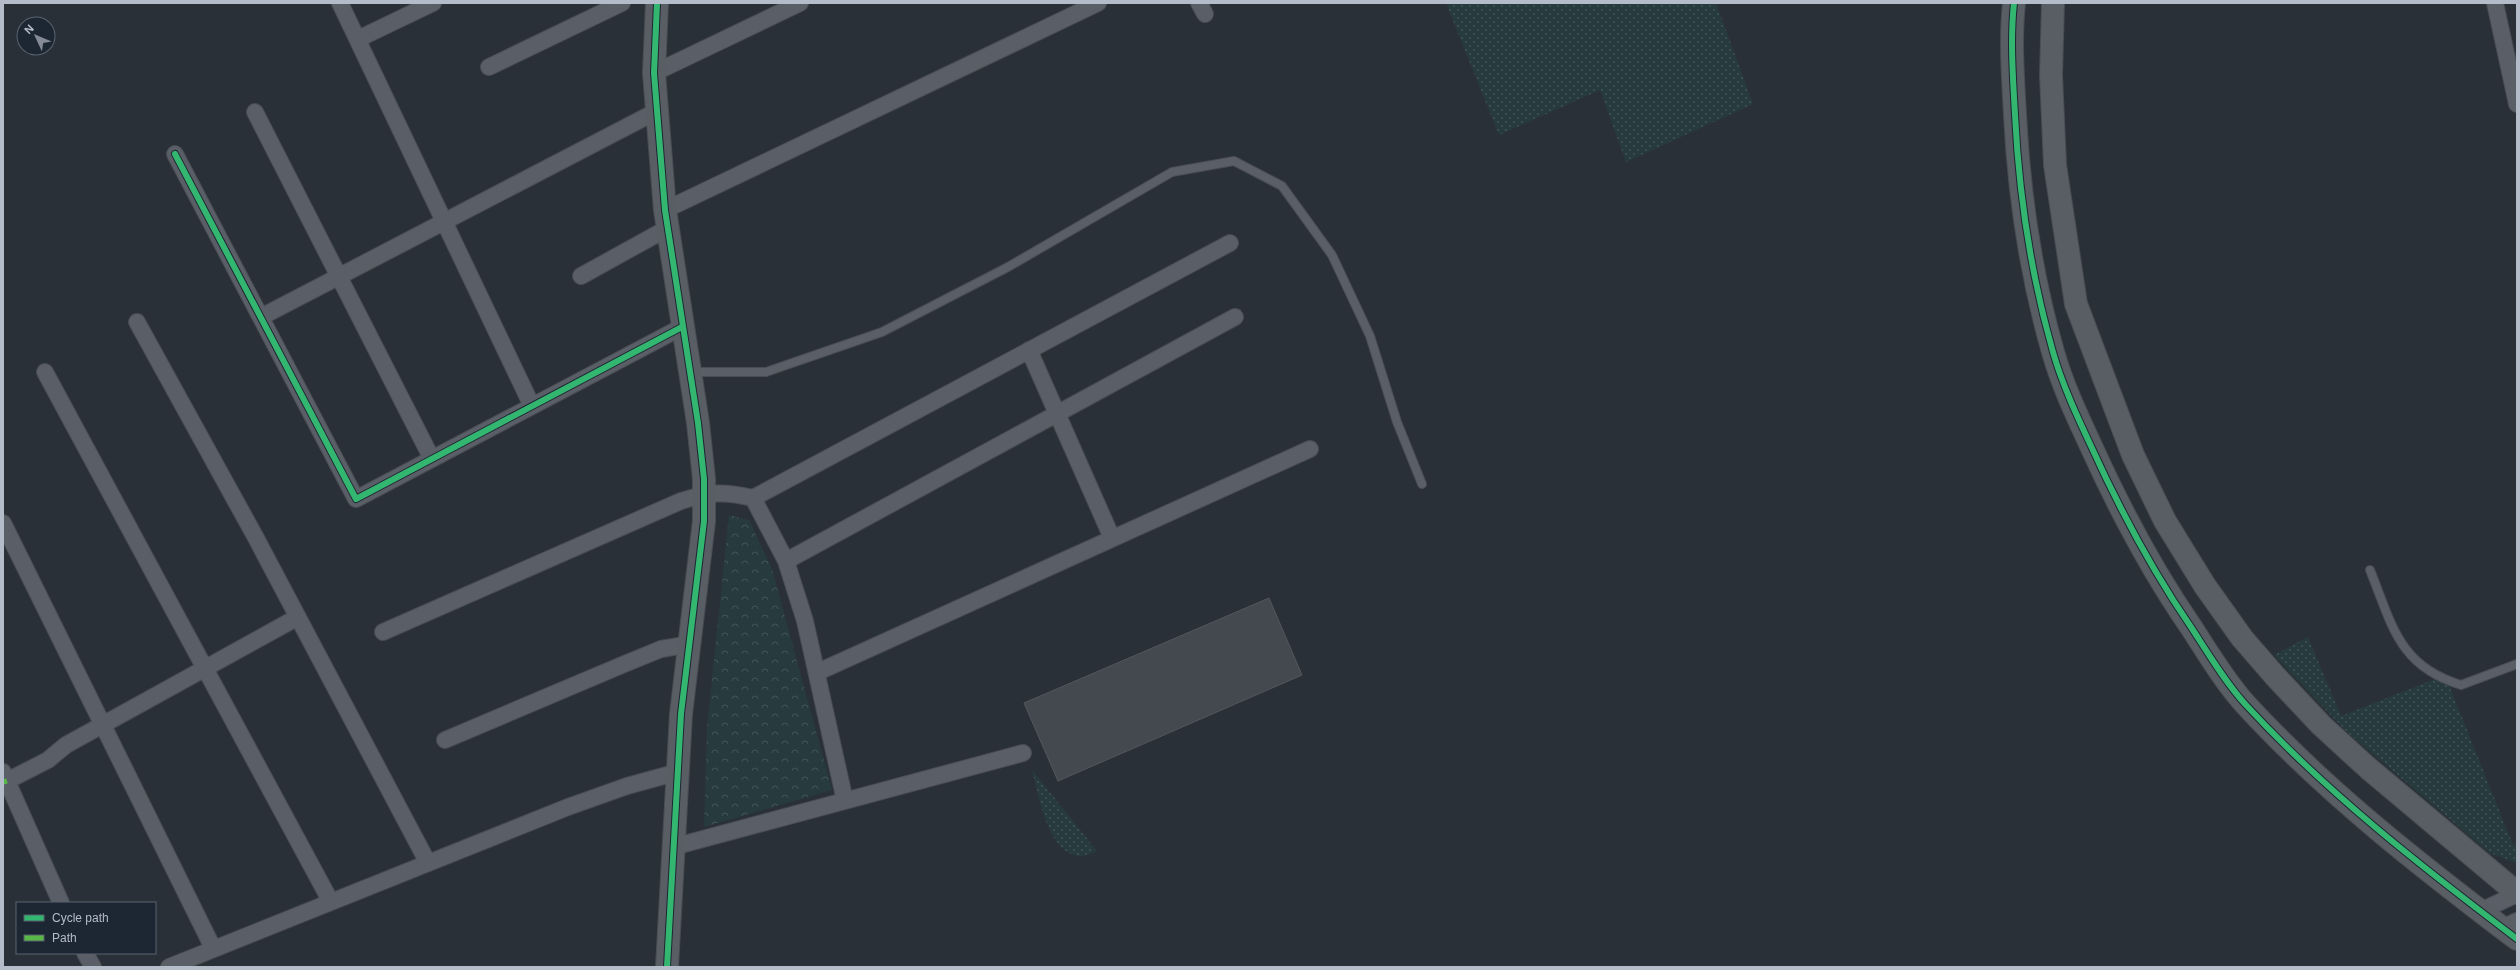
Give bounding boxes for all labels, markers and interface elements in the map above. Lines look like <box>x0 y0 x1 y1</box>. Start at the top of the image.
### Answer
north arrow <box>16 16 56 56</box>
text: N <box>22 22 36 36</box>
legend <box>16 902 156 954</box>
text: Cycle path <box>52 911 109 925</box>
text: Path <box>52 931 77 945</box>

